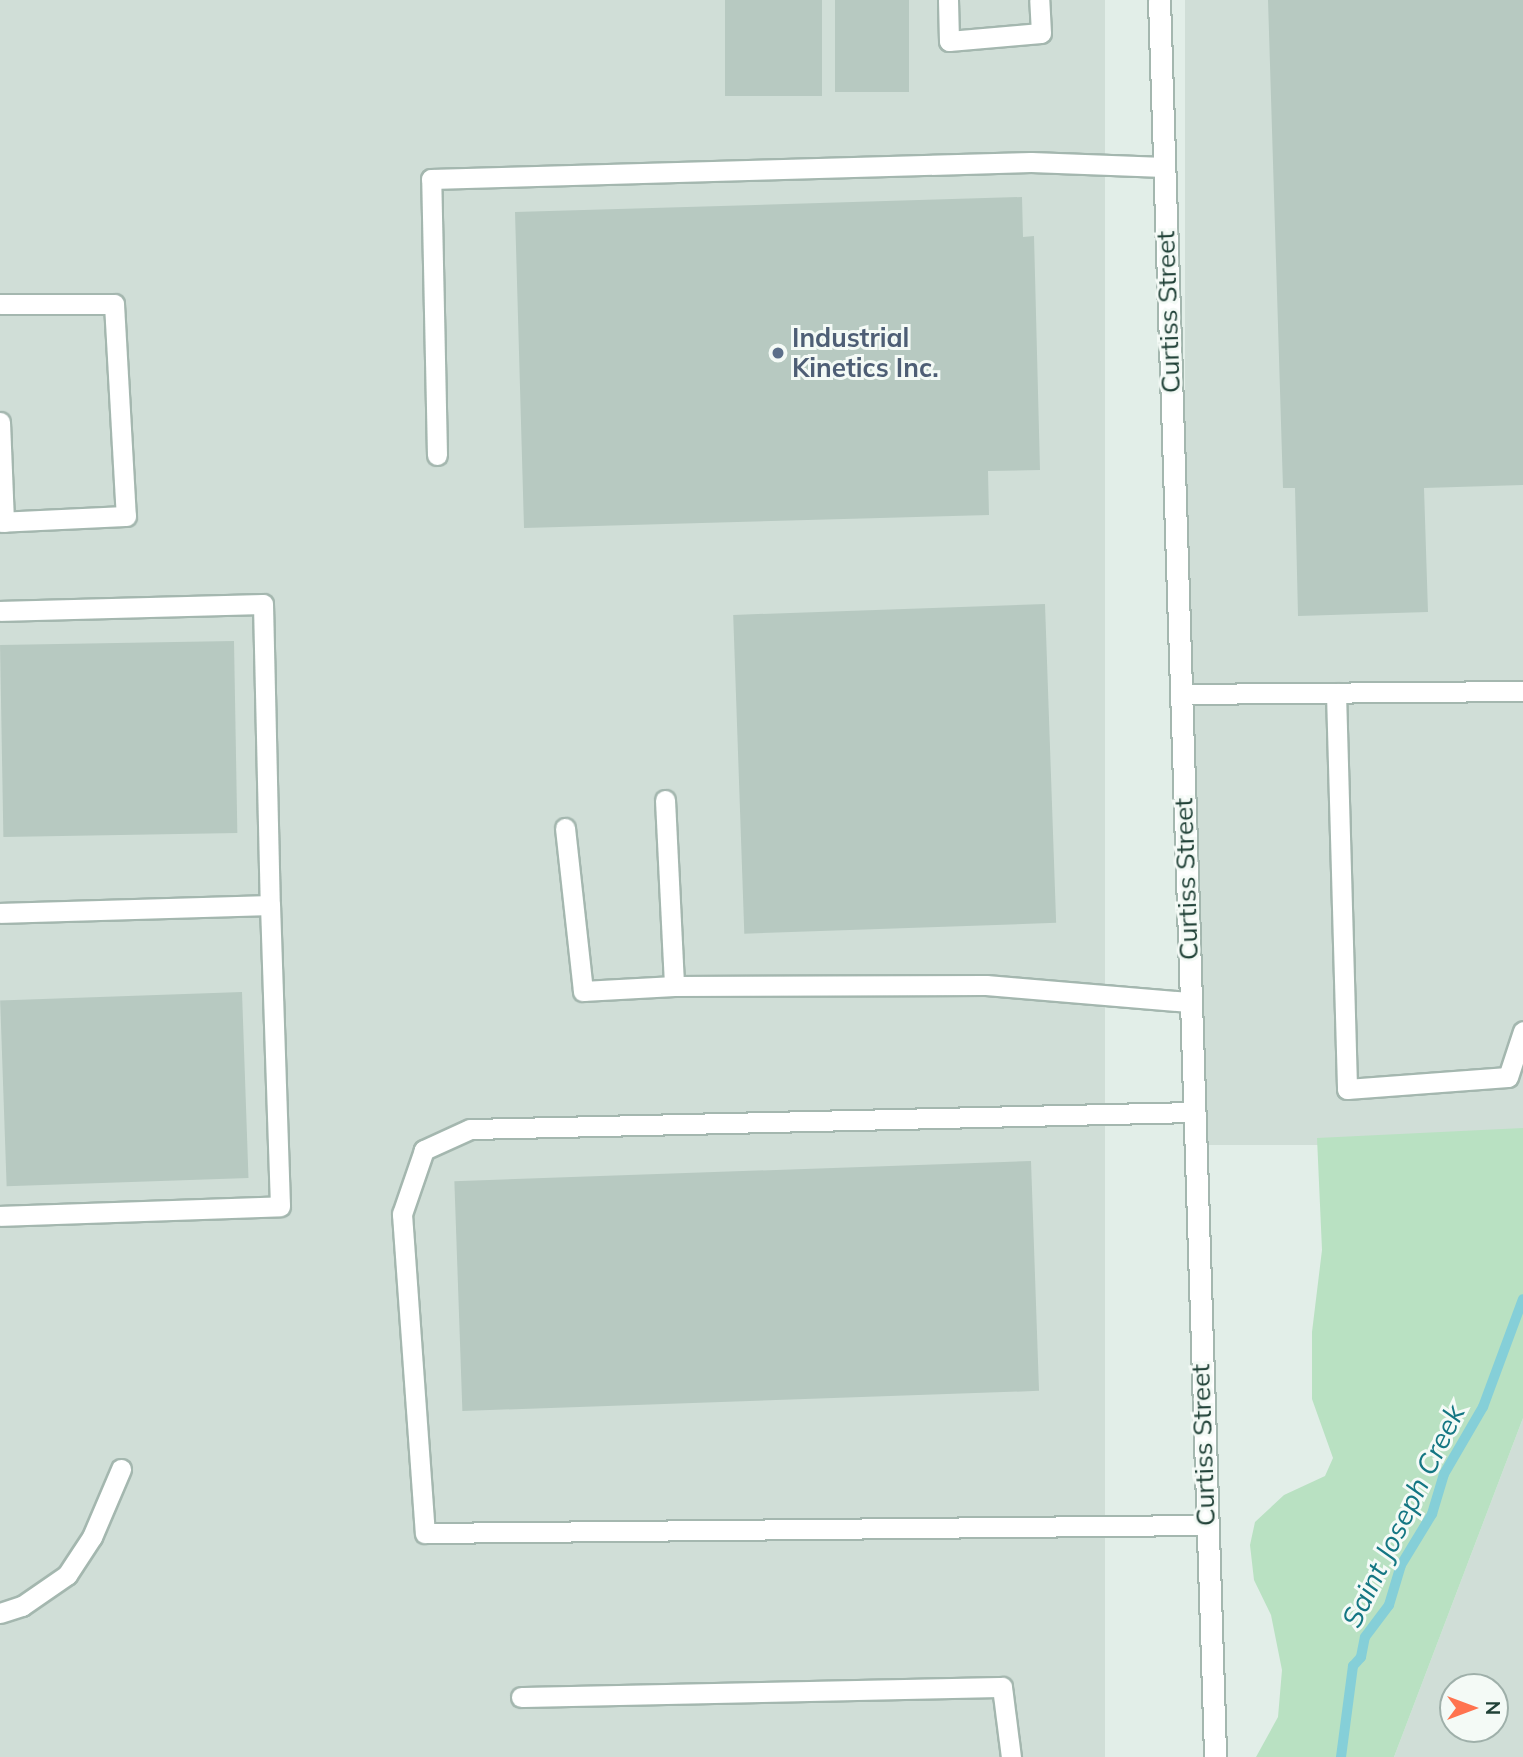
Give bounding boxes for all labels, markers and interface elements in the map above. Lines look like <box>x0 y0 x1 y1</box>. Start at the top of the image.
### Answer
street label: Curtiss Street <box>1150 230 1186 394</box>
place label: Industrial Kinetics Inc. <box>792 322 939 384</box>
marker: Industrial Kinetics Inc. <box>770 345 786 361</box>
street label: Curtiss Street <box>1168 797 1204 961</box>
street label: Curtiss Street <box>1185 1363 1221 1527</box>
water label: Saint Joseph Creek <box>1335 1399 1471 1633</box>
north arrow <box>1439 1673 1509 1743</box>
text: N <box>1481 1701 1505 1715</box>

